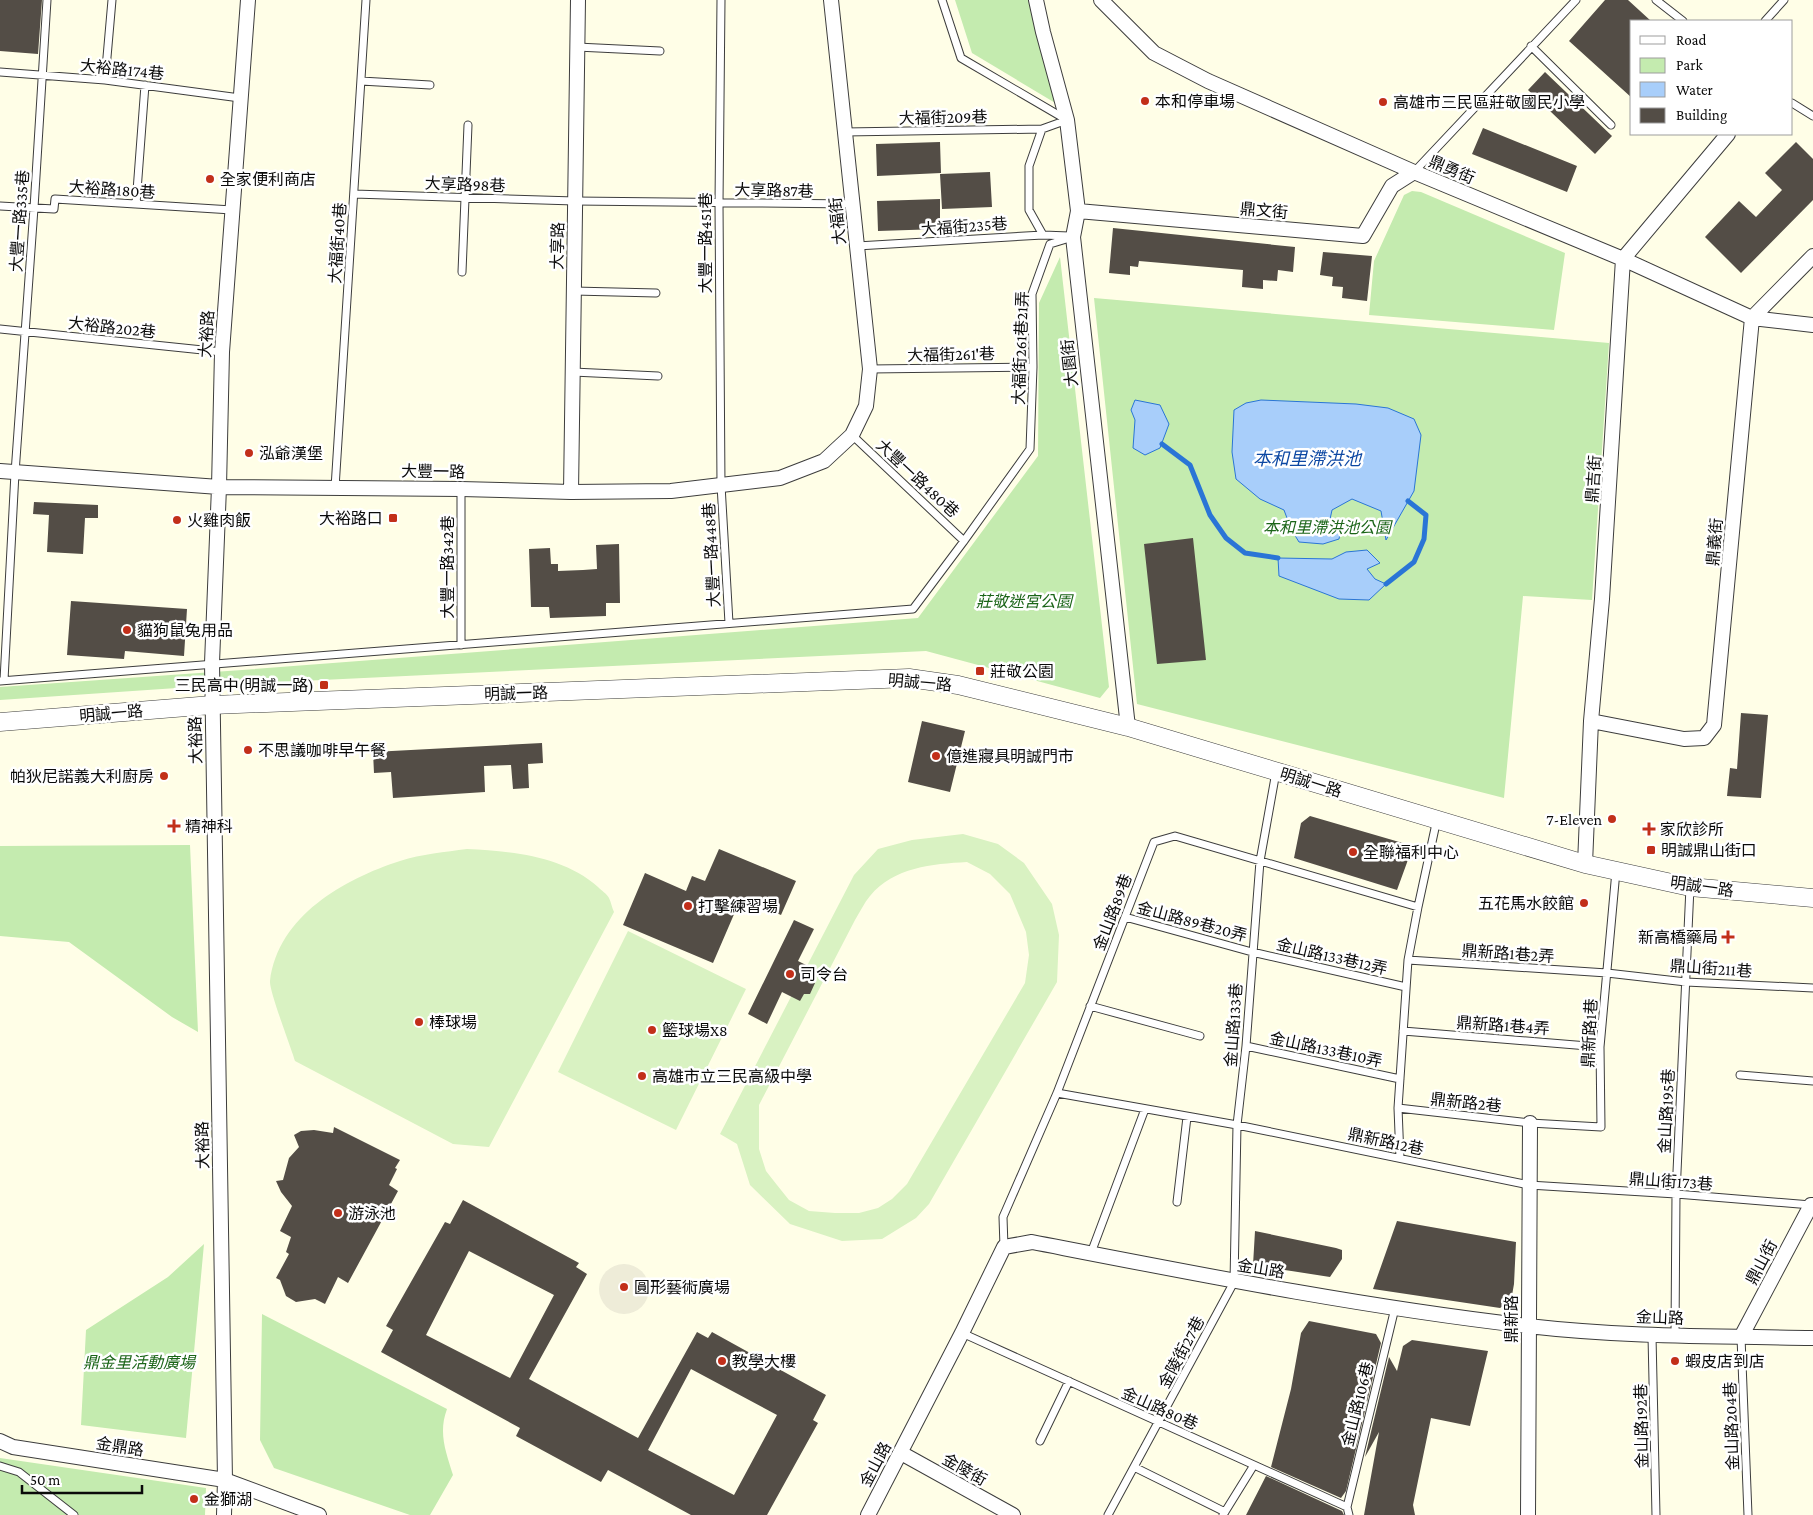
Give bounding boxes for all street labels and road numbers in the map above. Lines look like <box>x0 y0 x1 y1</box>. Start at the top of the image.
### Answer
street label: 大裕路174巷 <box>79 57 165 82</box>
street label: 大福街209巷 <box>898 108 988 127</box>
street label: 鼎勇街 <box>1426 152 1477 187</box>
street label: 大豐一路335巷 <box>7 169 32 273</box>
street label: 大享路98巷 <box>424 175 506 194</box>
street label: 大裕路180巷 <box>68 178 156 201</box>
street label: 大享路87巷 <box>734 181 814 200</box>
street label: 大豐一路451巷 <box>697 193 714 293</box>
street label: 大福街 <box>827 196 848 246</box>
street label: 鼎文街 <box>1239 200 1289 221</box>
street label: 大福街40巷 <box>326 202 349 284</box>
street label: 大福街235巷 <box>920 215 1008 238</box>
street label: 大享路 <box>549 222 566 270</box>
street label: 大福街261巷21弄 <box>1010 291 1031 405</box>
street label: 大裕路 <box>196 309 217 359</box>
street label: 大裕路202巷 <box>67 314 157 341</box>
street label: 大園街 <box>1059 338 1080 388</box>
street label: 大福街261'巷 <box>907 345 995 364</box>
street label: 大豐一路480巷 <box>873 436 962 521</box>
street label: 鼎吉街 <box>1583 454 1604 504</box>
street label: 大豐一路 <box>401 462 465 481</box>
street label: 大豐一路448巷 <box>700 502 723 608</box>
street label: 大豐一路342巷 <box>439 515 456 619</box>
street label: 鼎義街 <box>1704 517 1725 567</box>
street label: 明誠一路 <box>887 671 953 694</box>
street label: 明誠一路 <box>484 684 548 703</box>
street label: 明誠一路 <box>78 702 144 725</box>
street label: 大裕路 <box>187 716 204 764</box>
street label: 明誠一路 <box>1278 765 1344 800</box>
street label: 金山路89巷 <box>1090 872 1135 953</box>
street label: 明誠一路 <box>1669 874 1735 899</box>
street label: 金山路89巷20弄 <box>1135 899 1249 944</box>
street label: 金山路133巷12弄 <box>1275 935 1389 978</box>
street label: 鼎新路1巷2弄 <box>1461 942 1555 965</box>
street label: 鼎山街211巷 <box>1669 957 1753 980</box>
street label: 金山路133巷 <box>1222 982 1245 1068</box>
street label: 鼎新路1巷 <box>1579 998 1600 1068</box>
street label: 鼎新路1巷4弄 <box>1456 1014 1550 1037</box>
street label: 金山路133巷10弄 <box>1268 1029 1384 1070</box>
street label: 金山路195巷 <box>1656 1068 1677 1154</box>
street label: 鼎新路2巷 <box>1429 1090 1502 1115</box>
street label: 大裕路 <box>194 1121 211 1169</box>
street label: 鼎新路12巷 <box>1346 1125 1425 1158</box>
street label: 鼎山街173巷 <box>1628 1170 1714 1193</box>
street label: 鼎山街 <box>1743 1237 1780 1287</box>
street label: 金山路 <box>1236 1256 1286 1281</box>
street label: 鼎新路 <box>1503 1295 1520 1343</box>
street label: 金山路 <box>1636 1308 1684 1327</box>
street label: 金陵街27巷 <box>1155 1313 1207 1391</box>
street label: 金山路106巷 <box>1339 1360 1376 1448</box>
street label: 金山路204巷 <box>1721 1381 1742 1471</box>
street label: 金山路192巷 <box>1632 1383 1651 1469</box>
street label: 金山路80巷 <box>1119 1384 1201 1433</box>
street label: 金鼎路 <box>95 1434 145 1459</box>
street label: 金山路 <box>857 1439 894 1489</box>
street label: 金陵街 <box>940 1450 990 1489</box>

